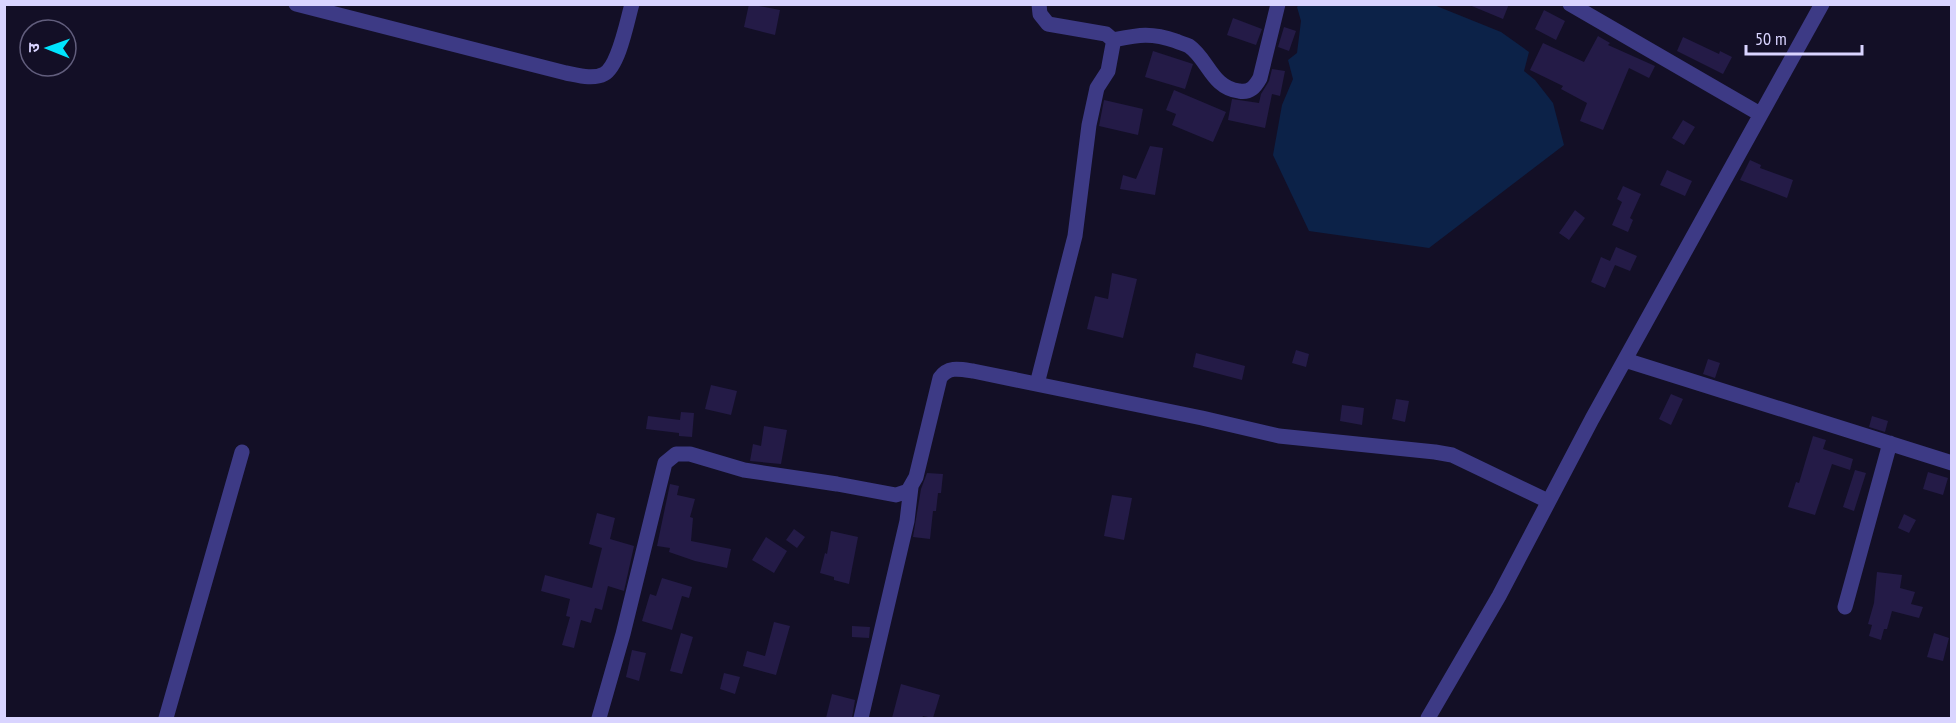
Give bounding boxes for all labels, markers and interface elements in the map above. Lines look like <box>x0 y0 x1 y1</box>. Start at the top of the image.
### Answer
north arrow <box>18 18 78 78</box>
scale bar <box>1746 18 1862 56</box>
text: 50 m <box>1755 27 1787 50</box>
text: उ <box>23 42 43 53</box>

